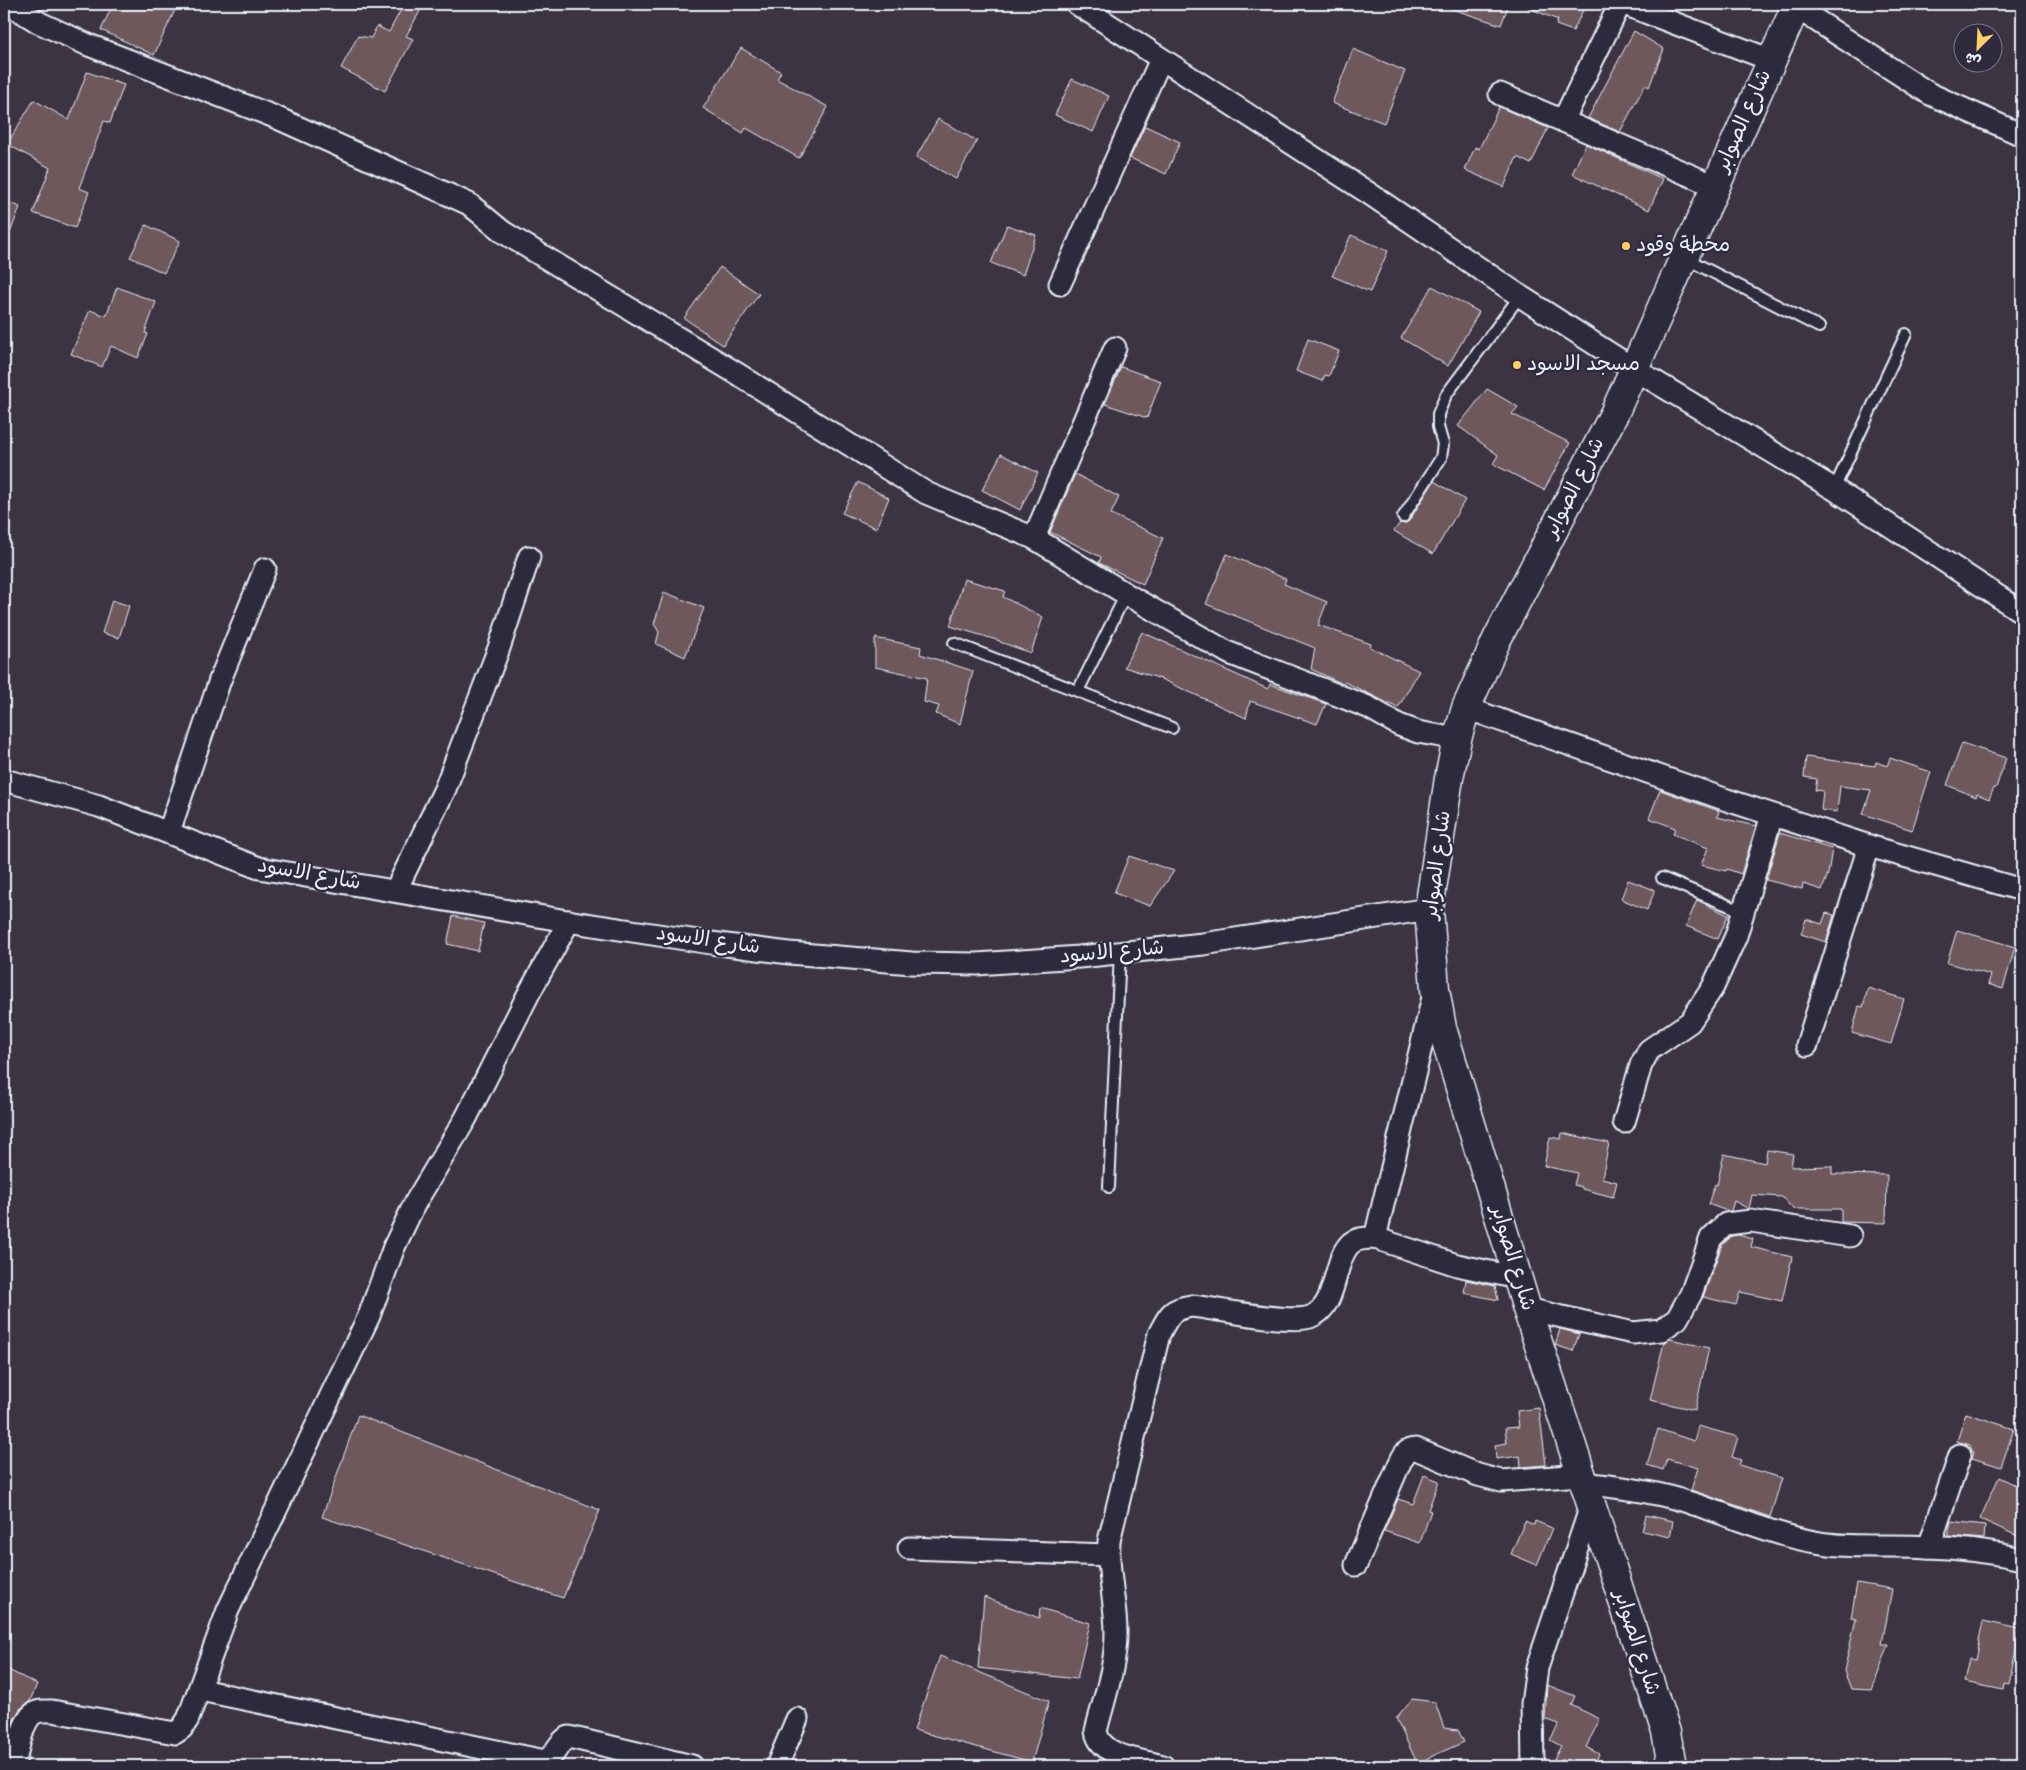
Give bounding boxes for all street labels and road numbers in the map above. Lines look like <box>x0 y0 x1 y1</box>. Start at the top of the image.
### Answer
street label: شارع الصوابر <box>1707 65 1780 179</box>
street label: شارع الصوابر <box>1536 433 1613 545</box>
street label: شارع الصوابر <box>1416 809 1460 923</box>
street label: شارع الاسود <box>255 851 363 899</box>
street label: شارع الاسود <box>654 919 762 963</box>
street label: شارع الاسود <box>1059 934 1165 972</box>
street label: شارع الصوابر <box>1481 1199 1542 1315</box>
street label: شارع الصوابر <box>1604 1585 1667 1700</box>

